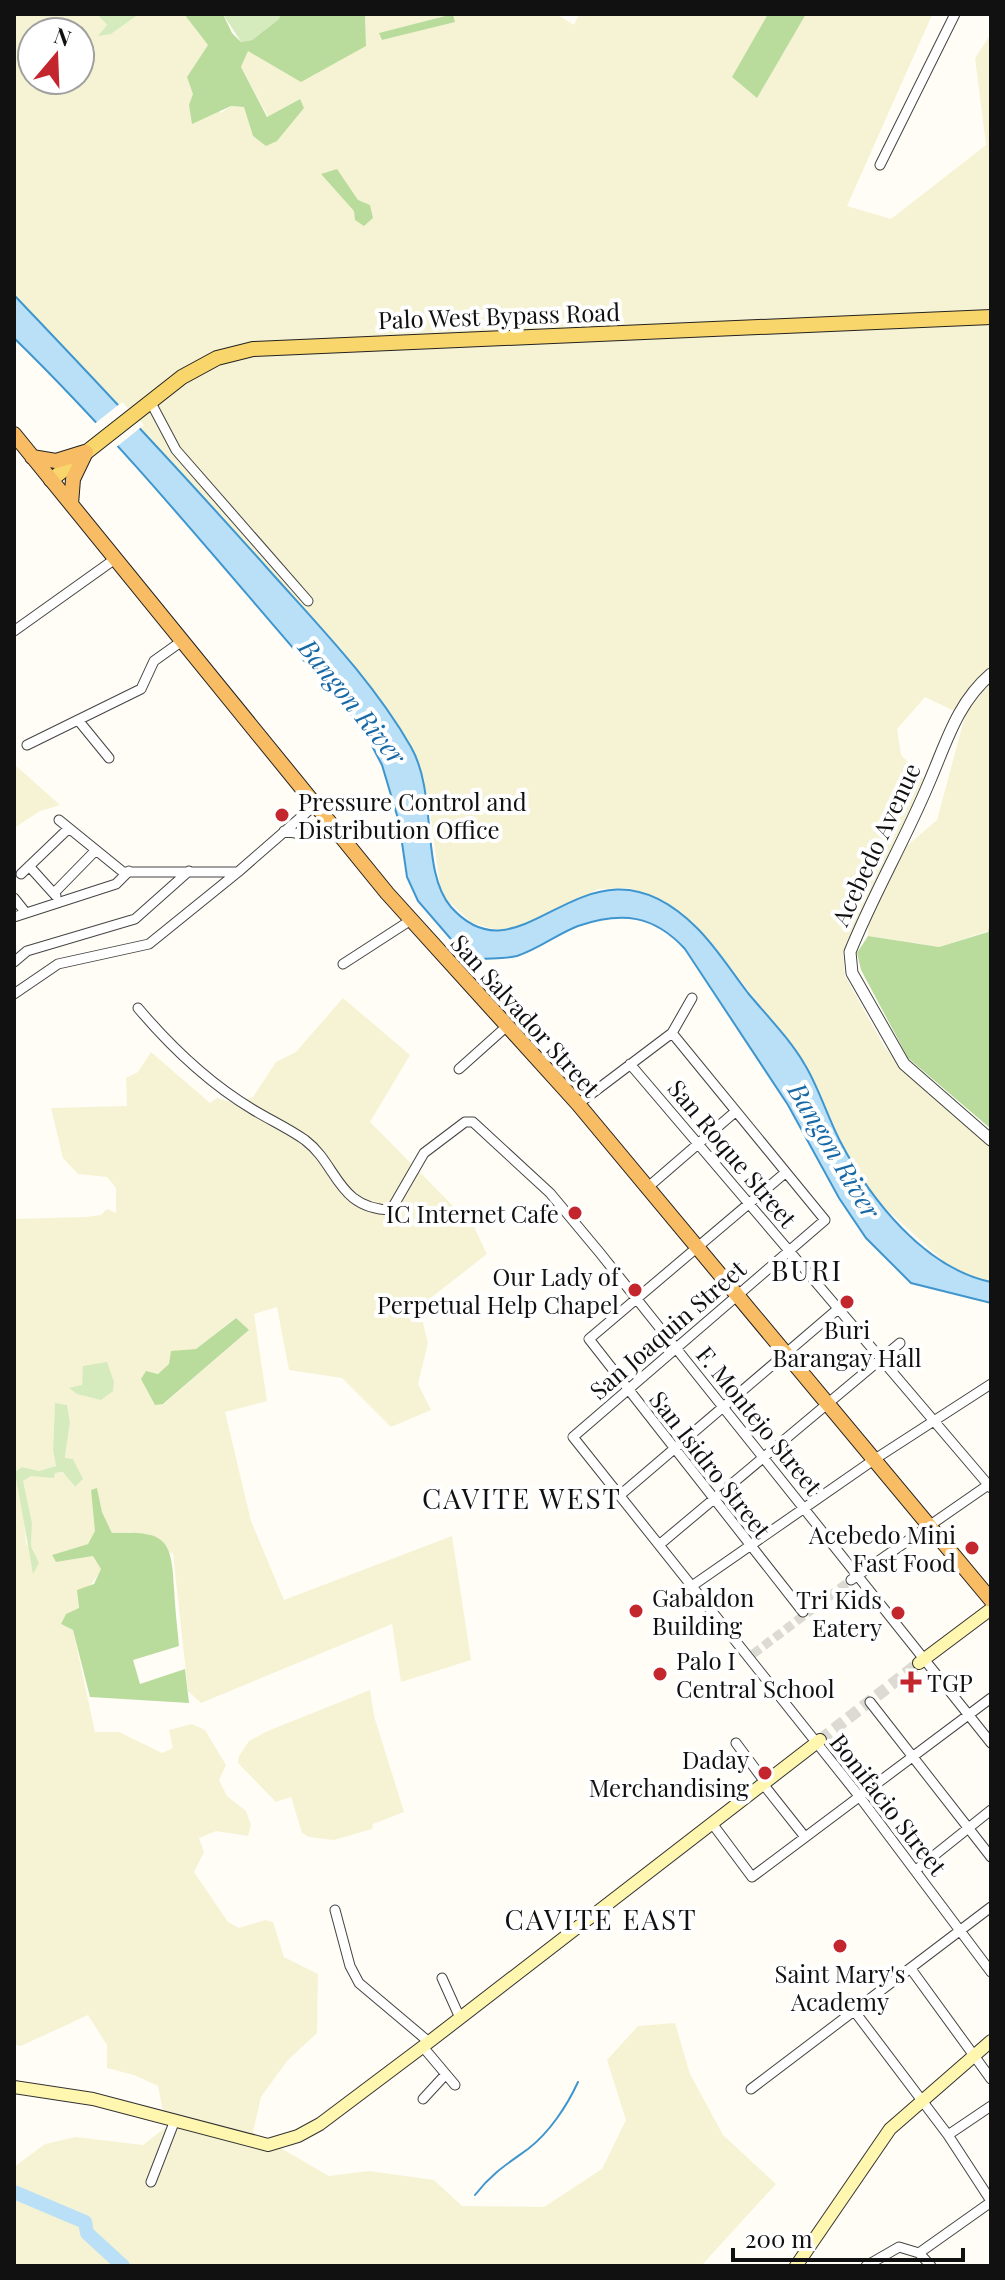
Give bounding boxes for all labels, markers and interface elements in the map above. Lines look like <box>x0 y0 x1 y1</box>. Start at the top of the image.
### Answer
north arrow <box>16 16 96 96</box>
text: N <box>50 19 75 53</box>
street label: Palo West Bypass Road <box>377 295 621 335</box>
water label: Bangon River <box>291 630 415 772</box>
street label: Acebedo Avenue <box>823 757 927 931</box>
place label: Pressure Control and Distribution Office <box>298 785 527 845</box>
marker: Pressure Control and Distribution Office <box>273 806 291 824</box>
street label: San Salvador Street <box>444 927 608 1103</box>
street label: San Roque Street <box>662 1072 805 1234</box>
water label: Bangon River <box>780 1075 890 1225</box>
place label: IC Internet Cafe <box>386 1197 559 1229</box>
marker: IC Internet Cafe <box>566 1204 584 1222</box>
district label: BURI <box>771 1251 843 1288</box>
street label: San Joaquin Street <box>582 1252 752 1406</box>
place label: Our Lady of Perpetual Help Chapel <box>377 1260 621 1320</box>
marker: Our Lady of Perpetual Help Chapel <box>626 1281 644 1299</box>
marker: Buri Barangay Hall <box>838 1293 856 1311</box>
place label: Buri Barangay Hall <box>772 1313 922 1373</box>
street label: F. Montejo Street <box>690 1339 830 1501</box>
street label: San Isidro Street <box>643 1384 779 1545</box>
district label: CAVITE WEST <box>422 1479 622 1516</box>
place label: Acebedo Mini Fast Food <box>808 1518 956 1578</box>
marker: Acebedo Mini Fast Food <box>963 1539 981 1557</box>
place label: Gabaldon Building <box>652 1581 754 1641</box>
place label: Tri Kids Eatery <box>796 1583 882 1643</box>
marker: Gabaldon Building <box>627 1602 645 1620</box>
marker: Tri Kids Eatery <box>889 1604 907 1622</box>
place label: Palo I Central School <box>676 1644 835 1704</box>
marker: Palo I Central School <box>651 1665 669 1683</box>
place label: TGP <box>927 1666 973 1698</box>
marker: TGP <box>902 1673 920 1691</box>
street label: Bonifacio Street <box>824 1727 955 1882</box>
place label: Daday Merchandising <box>589 1743 749 1803</box>
marker: Daday Merchandising <box>756 1764 774 1782</box>
district label: CAVITE EAST <box>504 1900 698 1937</box>
marker: Saint Mary's Academy <box>831 1937 849 1955</box>
place label: Saint Mary's Academy <box>774 1957 906 2017</box>
scale bar <box>733 2212 963 2262</box>
text: 200 m <box>745 2222 813 2254</box>

